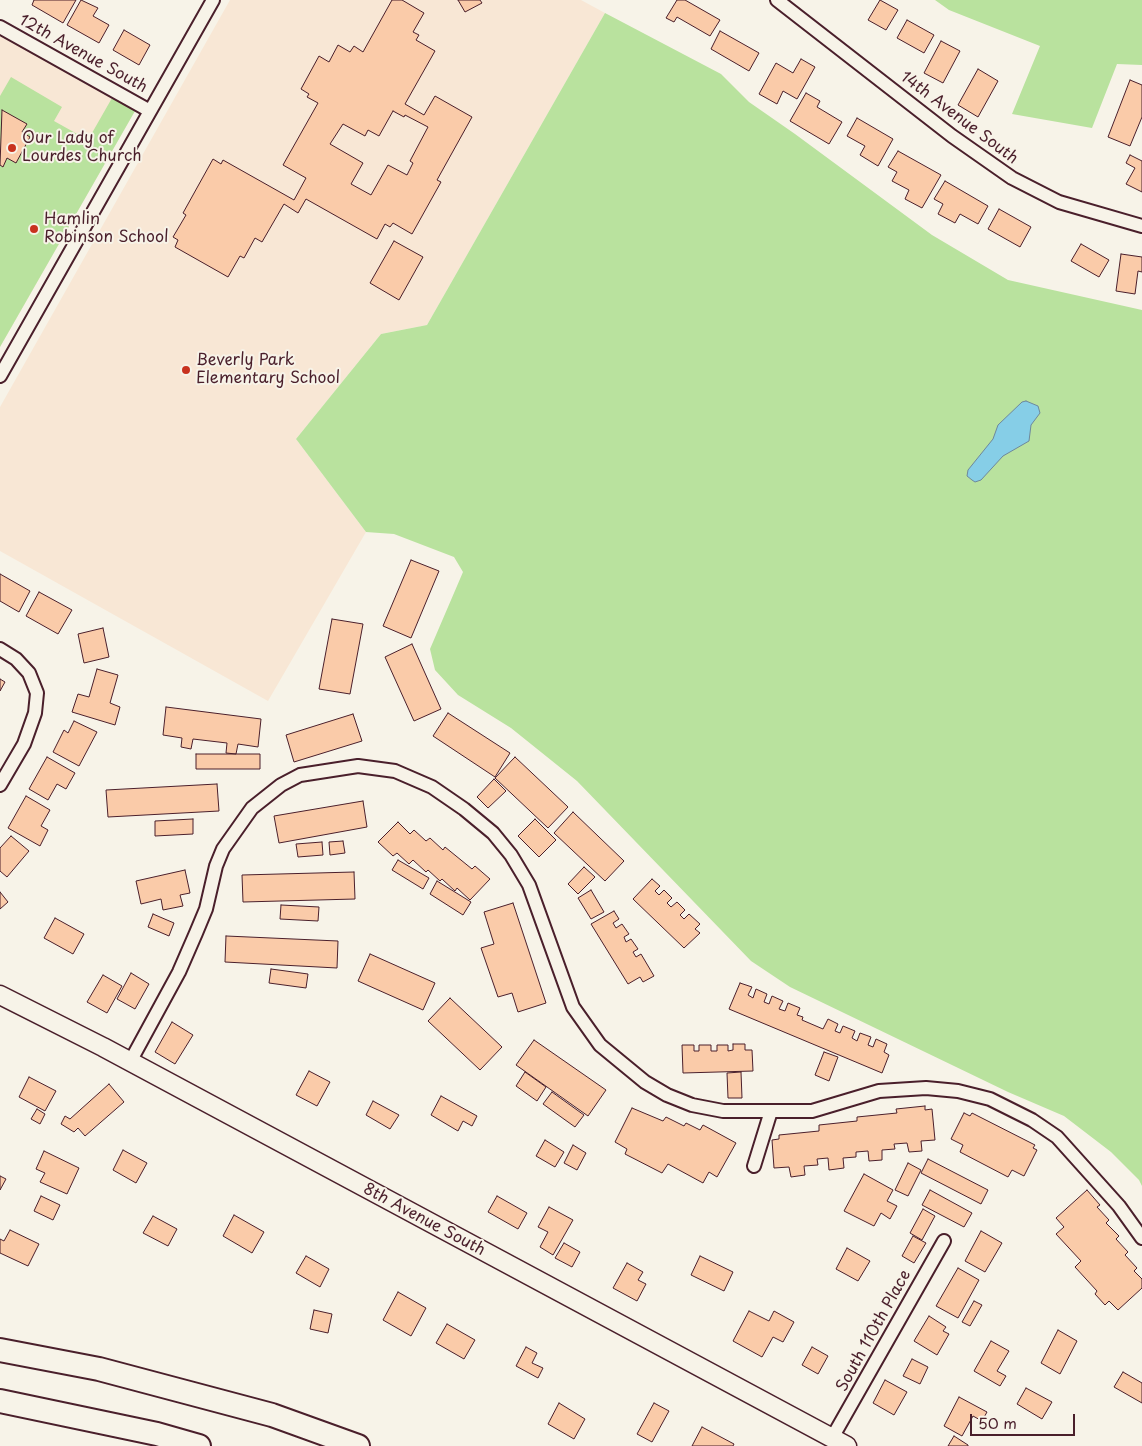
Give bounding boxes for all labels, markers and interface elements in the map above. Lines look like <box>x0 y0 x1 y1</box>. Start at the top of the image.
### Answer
street label: 12th Avenue South <box>16 11 150 97</box>
street label: 14th Avenue South <box>896 67 1022 169</box>
place label: Our Lady of Lourdes Church <box>22 129 141 167</box>
marker: Our Lady of Lourdes Church <box>6 142 18 154</box>
place label: Hamlin Robinson School <box>44 210 169 248</box>
marker: Hamlin Robinson School <box>28 223 40 235</box>
place label: Beverly Park Elementary School <box>196 351 340 389</box>
marker: Beverly Park Elementary School <box>180 364 192 376</box>
street label: 8th Avenue South <box>360 1180 488 1260</box>
street label: South 110th Place <box>833 1267 915 1395</box>
scale bar <box>972 1404 1077 1436</box>
text: 50 m <box>978 1411 1017 1434</box>

